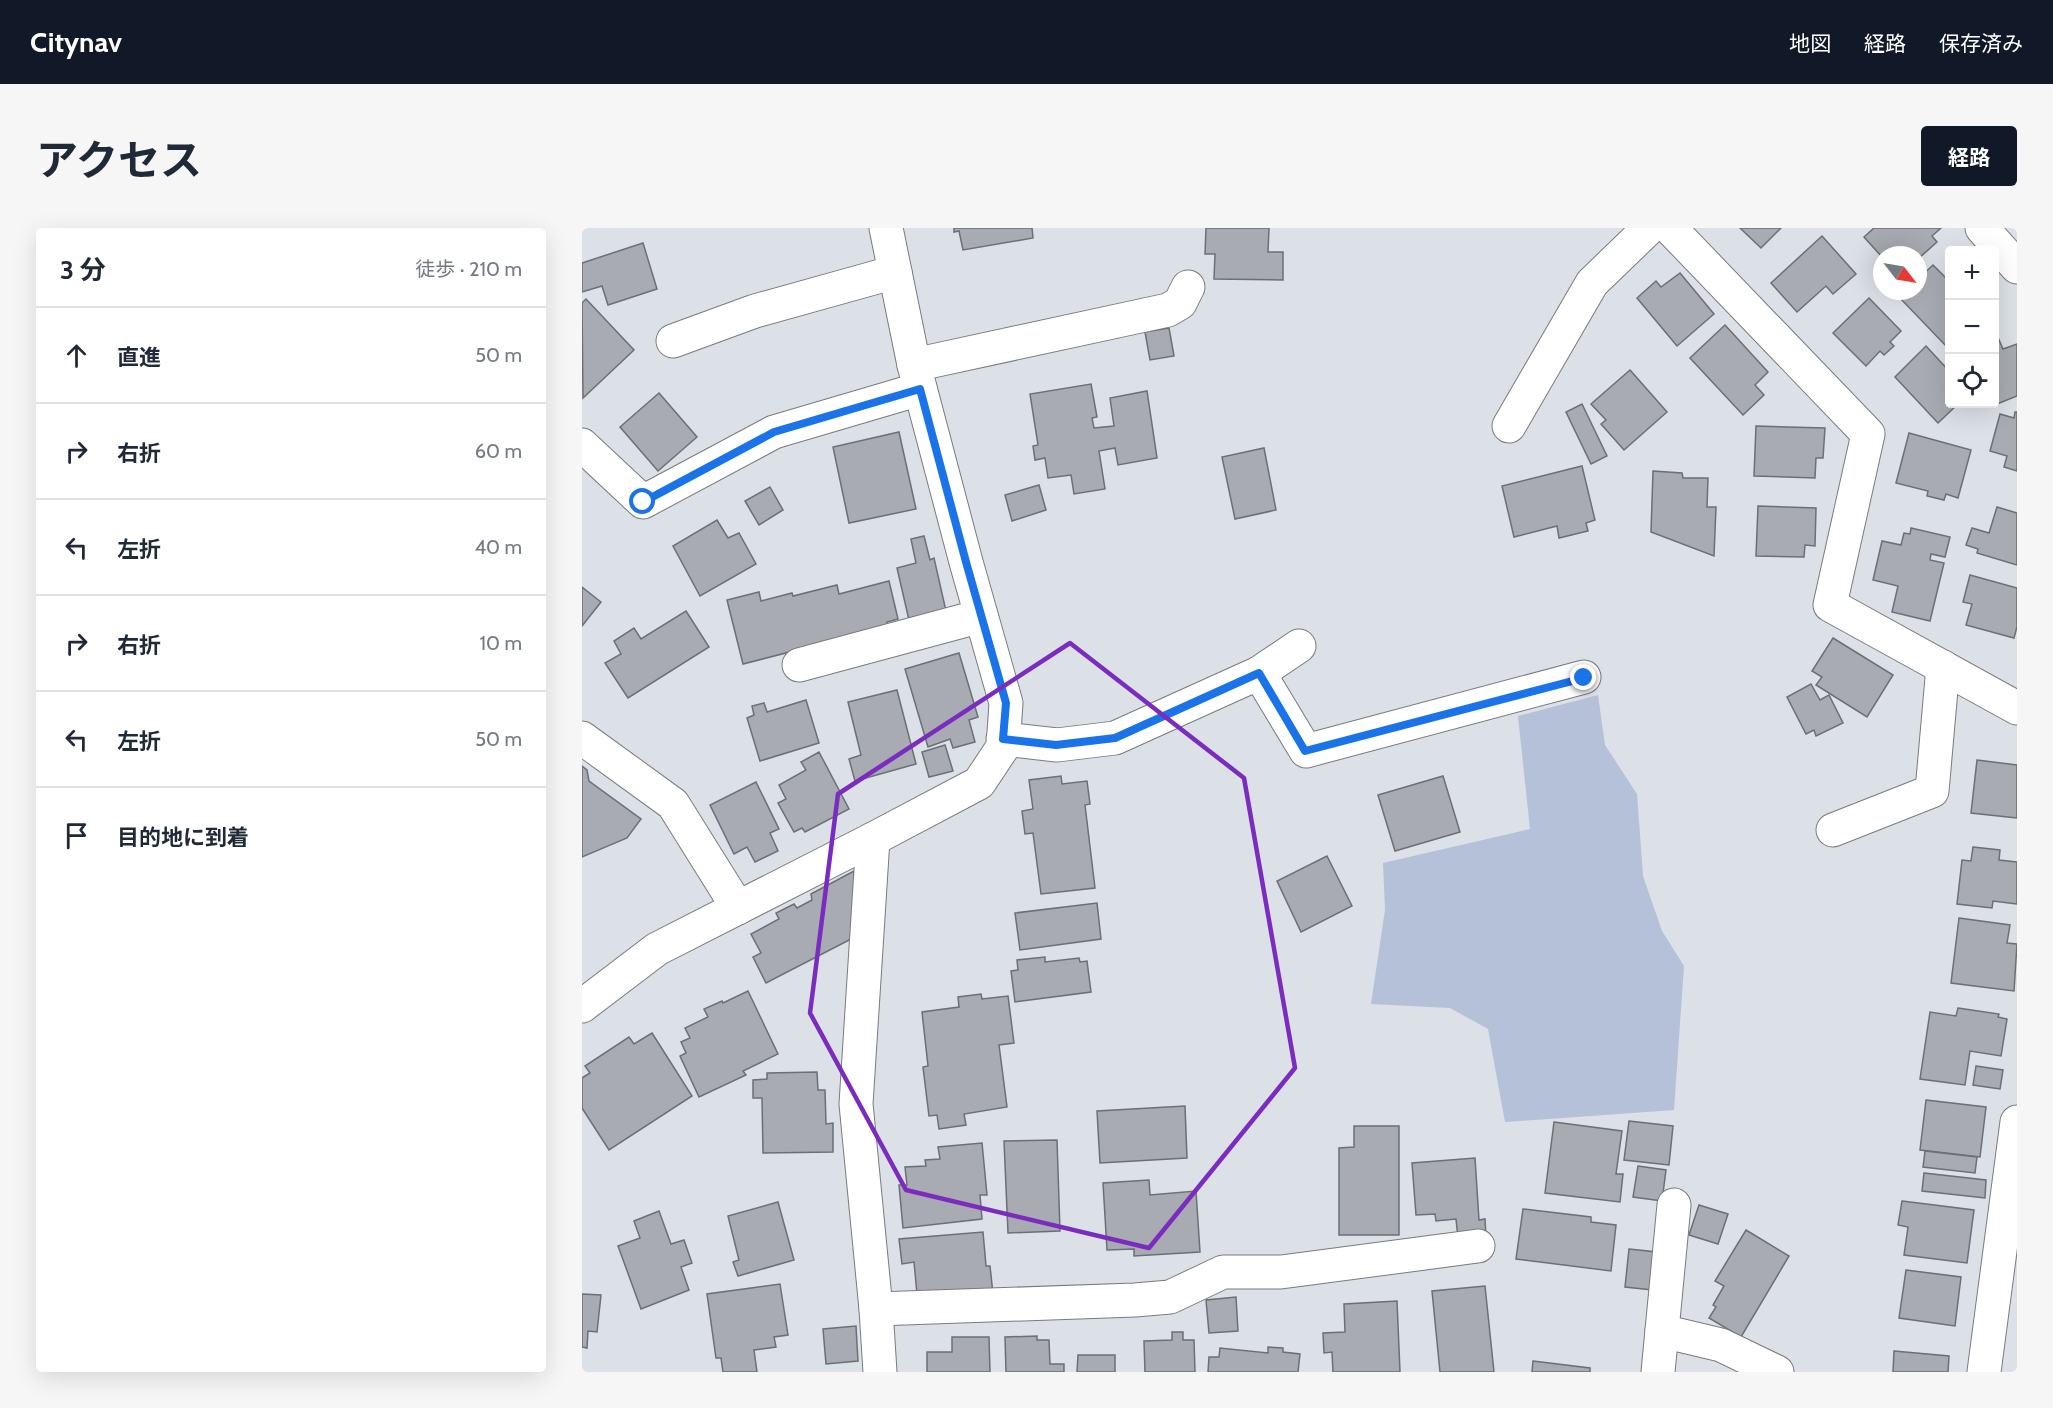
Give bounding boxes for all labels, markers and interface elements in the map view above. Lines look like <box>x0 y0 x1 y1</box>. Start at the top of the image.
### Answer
text: Citynav <box>30 25 122 59</box>
text: 地図 <box>1789 31 1831 56</box>
text: 経路 <box>1864 31 1906 56</box>
text: 保存済み <box>1939 31 2023 56</box>
button: 経路 <box>1921 126 2017 186</box>
text: アクセス <box>36 134 202 186</box>
north arrow <box>1873 246 1927 300</box>
map controls <box>1945 246 1999 408</box>
button: + <box>1945 246 1999 300</box>
text: 3 分 <box>60 254 106 286</box>
text: 徒歩 · 210 m <box>415 257 522 281</box>
button: − <box>1945 300 1999 354</box>
icon: ahead <box>60 339 93 372</box>
text: 50 m <box>475 343 522 367</box>
text: 直進 <box>117 344 161 371</box>
button: locate <box>1945 354 1999 408</box>
icon: right <box>60 435 93 468</box>
text: 60 m <box>475 439 522 463</box>
text: 右折 <box>117 440 161 467</box>
route start <box>629 488 655 514</box>
icon: left <box>60 531 93 564</box>
text: 40 m <box>474 535 522 559</box>
text: 左折 <box>117 536 161 563</box>
icon: right <box>60 627 93 660</box>
text: 10 m <box>479 631 522 655</box>
text: 右折 <box>117 632 161 659</box>
route end <box>1570 664 1596 690</box>
icon: left <box>60 723 93 756</box>
text: 50 m <box>475 727 522 751</box>
text: 左折 <box>117 728 161 755</box>
icon: arrive <box>60 819 93 852</box>
text: 目的地に到着 <box>117 824 249 851</box>

